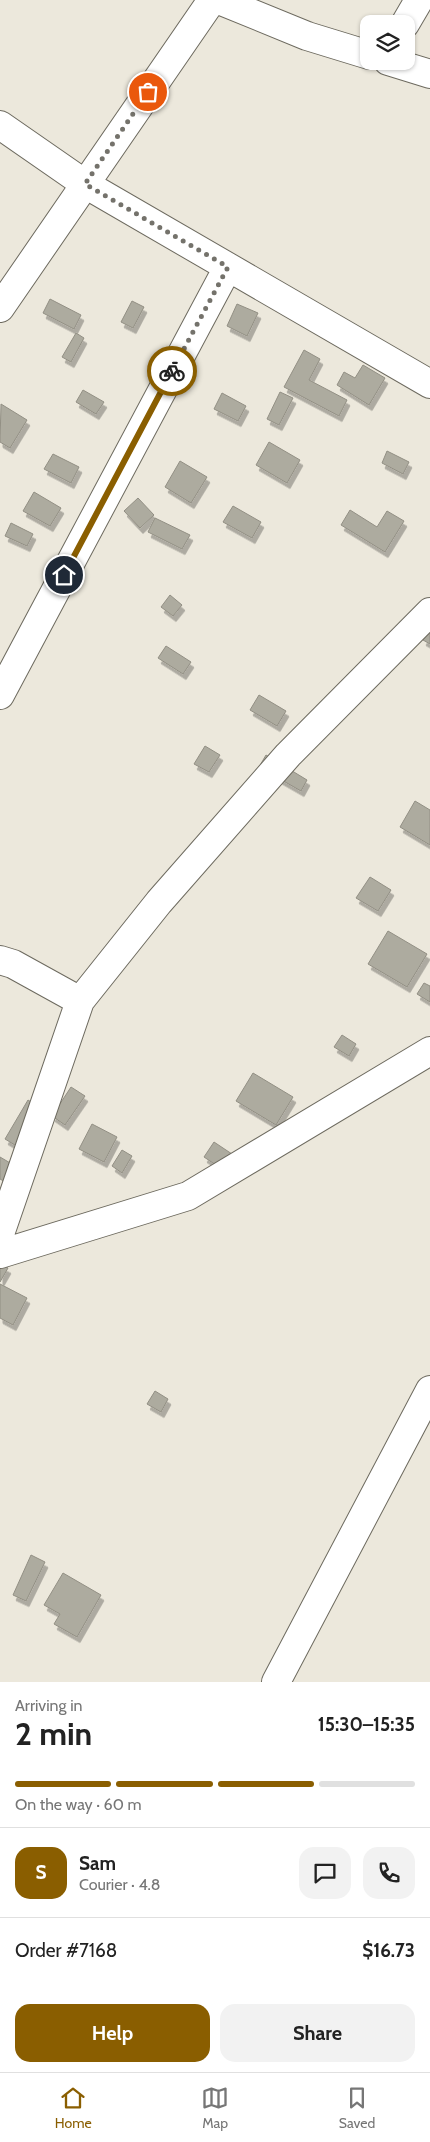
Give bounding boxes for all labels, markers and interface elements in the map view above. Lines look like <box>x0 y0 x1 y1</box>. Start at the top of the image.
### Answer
map controls <box>360 15 415 70</box>
button: layers <box>360 15 415 70</box>
pin <box>127 71 169 113</box>
icon: bag <box>134 78 162 106</box>
courier <box>147 346 197 396</box>
icon: bike <box>158 357 186 385</box>
pin <box>43 554 85 596</box>
icon: home <box>50 561 78 589</box>
text: Arriving in <box>15 1696 82 1715</box>
text: 15:30–15:35 <box>318 1713 415 1736</box>
text: 2 min <box>15 1714 92 1753</box>
text: On the way · 60 m <box>15 1795 141 1814</box>
button: chat <box>299 1847 351 1899</box>
button: phone <box>363 1847 415 1899</box>
text: Sam <box>79 1852 116 1875</box>
text: S <box>35 1861 47 1884</box>
text: Courier · 4.8 <box>79 1875 161 1894</box>
text: Order #7168 <box>15 1939 117 1962</box>
text: $16.73 <box>362 1939 415 1962</box>
button: Help <box>15 2004 210 2062</box>
button: Share <box>220 2004 415 2062</box>
tab: Home <box>55 2084 92 2132</box>
tab: Map <box>201 2084 229 2132</box>
tab: Saved <box>339 2084 375 2132</box>

